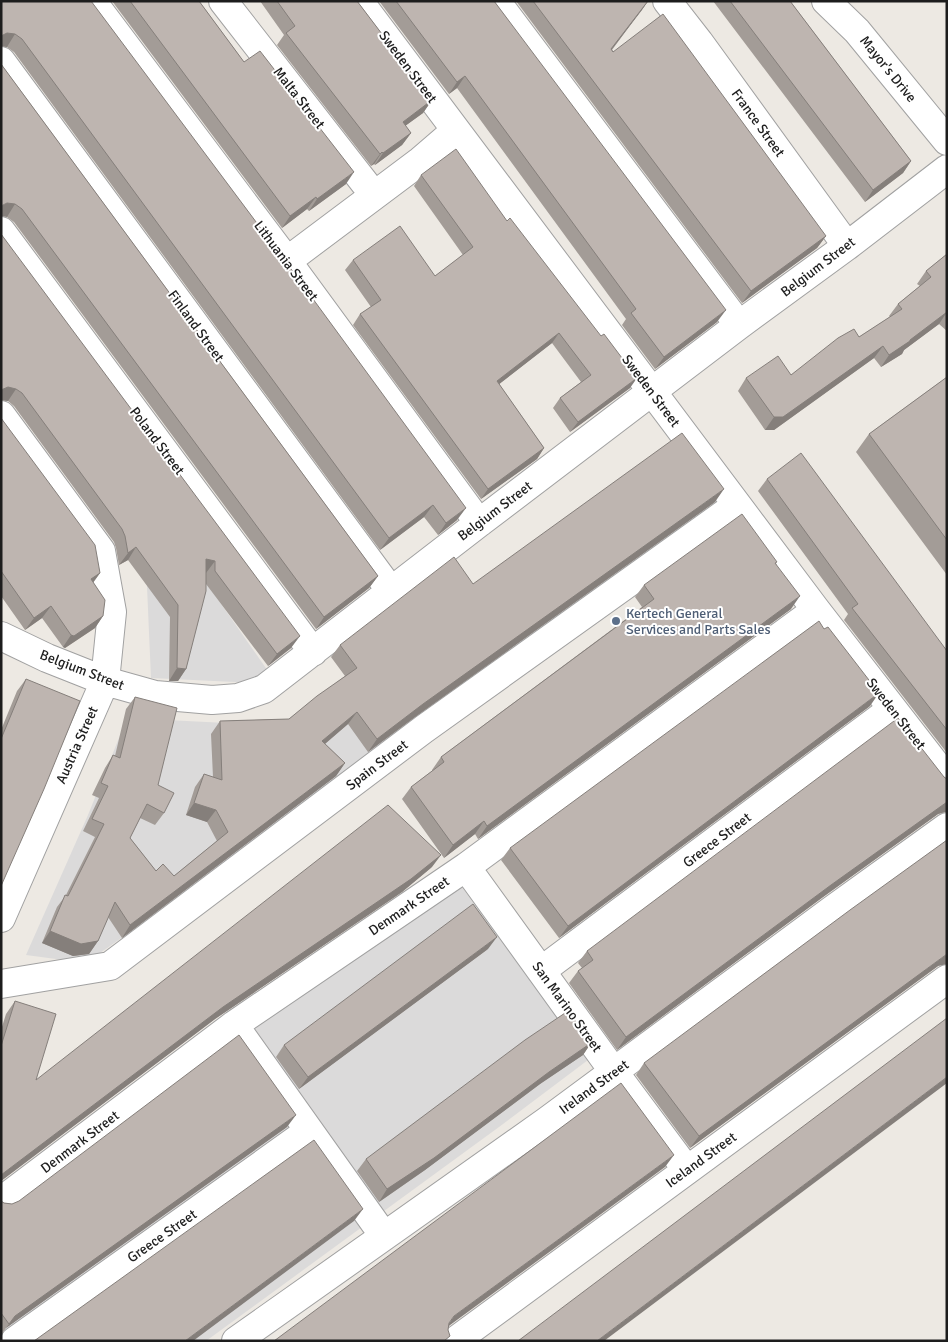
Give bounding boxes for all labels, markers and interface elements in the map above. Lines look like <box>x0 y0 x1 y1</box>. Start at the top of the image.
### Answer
street label: Sweden Street <box>375 28 441 107</box>
street label: Mayor's Drive <box>856 32 920 106</box>
street label: Malta Street <box>270 64 328 132</box>
street label: France Street <box>728 86 788 160</box>
street label: Lithuania Street <box>250 217 322 305</box>
street label: Belgium Street <box>777 233 859 301</box>
street label: Finland Street <box>164 287 228 365</box>
street label: Sweden Street <box>618 352 684 431</box>
street label: Poland Street <box>126 404 188 478</box>
street label: Belgium Street <box>454 477 536 545</box>
place label: Kertech General Services and Parts Sales <box>626 605 771 638</box>
marker: Kertech General Services and Parts Sales <box>610 615 622 627</box>
street label: Belgium Street <box>37 646 127 694</box>
street label: Sweden Street <box>863 675 929 753</box>
street label: Austria Street <box>52 704 102 786</box>
street label: Spain Street <box>343 736 411 794</box>
street label: Greece Street <box>680 809 755 871</box>
street label: Denmark Street <box>365 873 453 939</box>
street label: San Marino Street <box>528 958 606 1056</box>
street label: Ireland Street <box>556 1056 632 1118</box>
street label: Denmark Street <box>37 1107 123 1177</box>
street label: Iceland Street <box>662 1129 740 1191</box>
street label: Greece Street <box>124 1206 200 1266</box>

